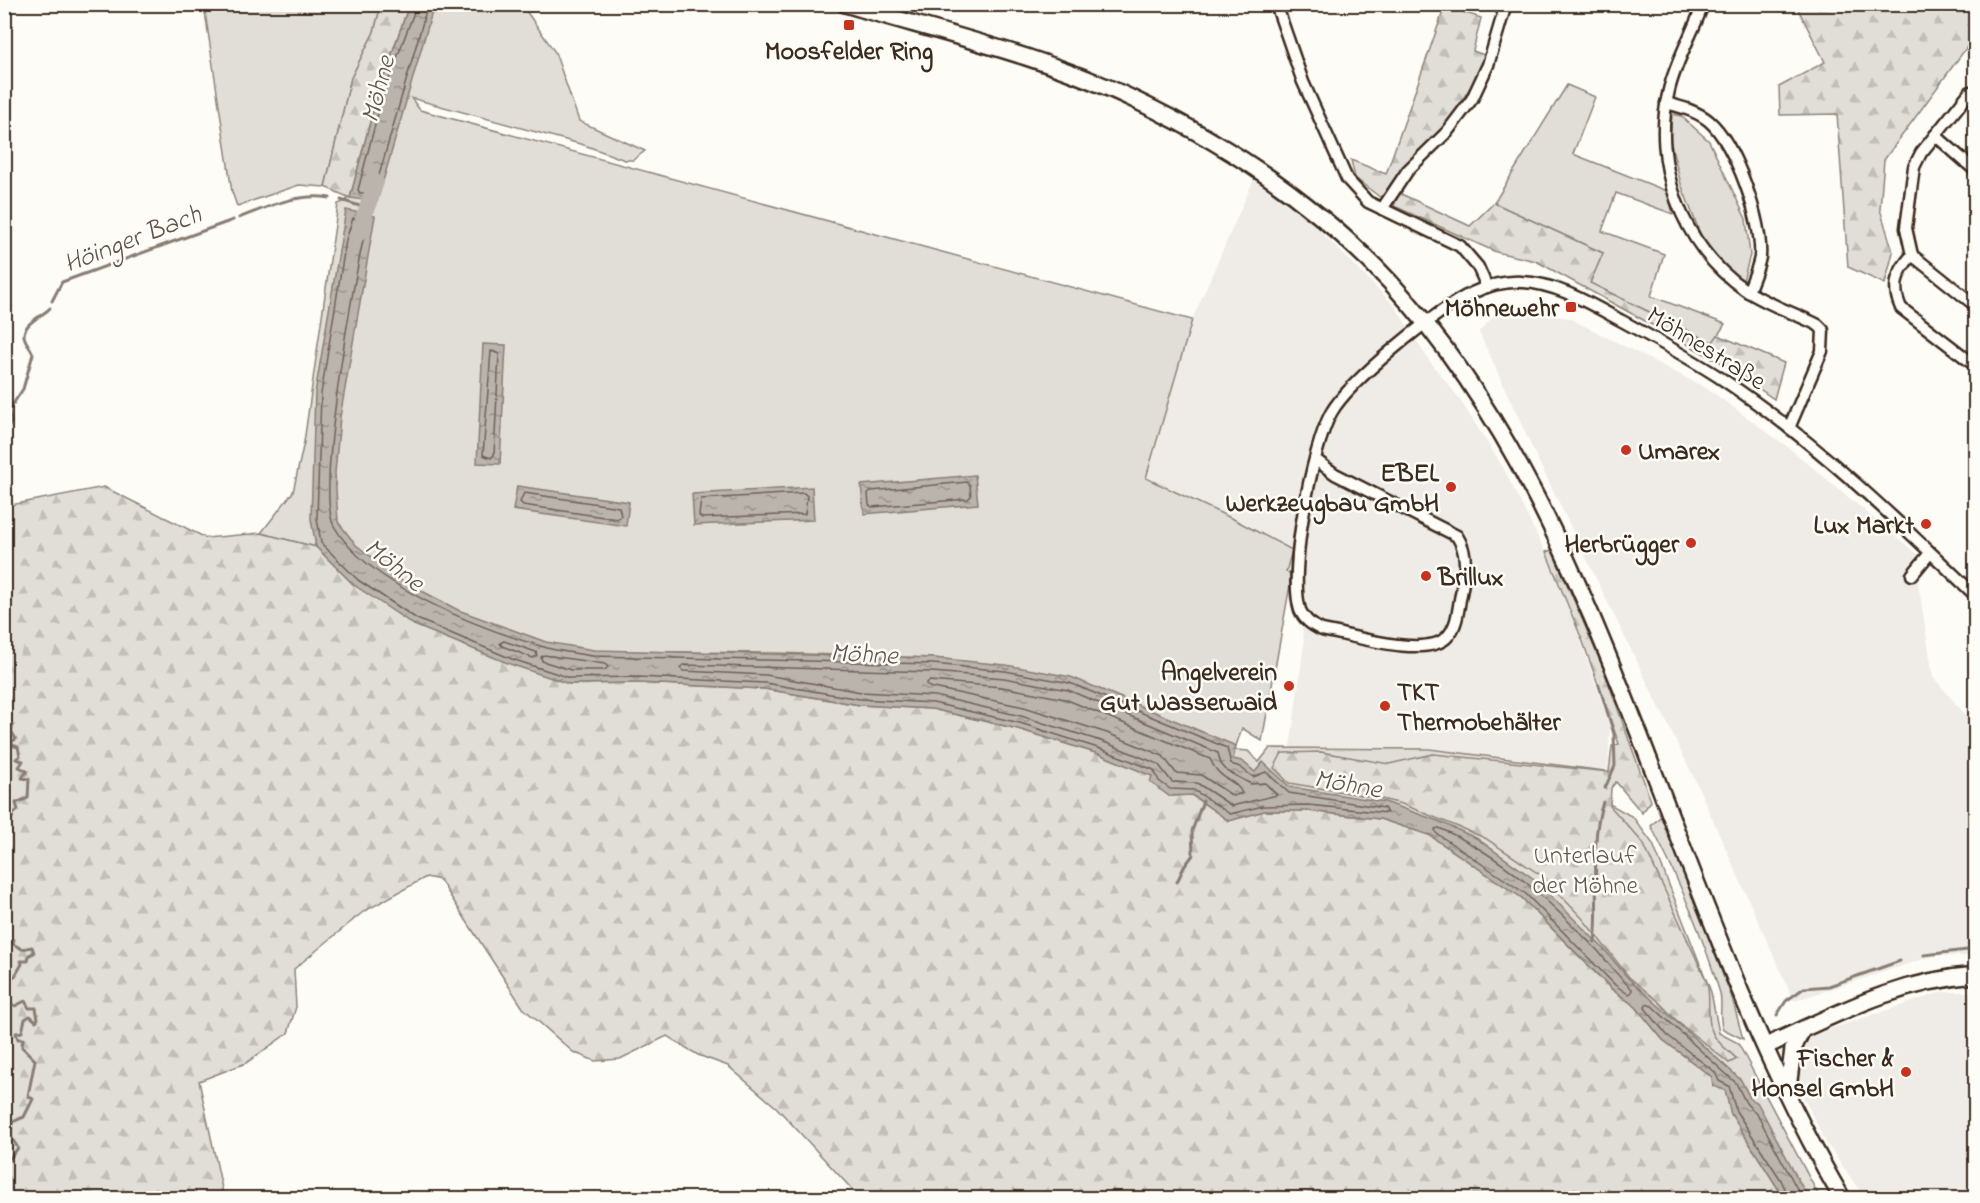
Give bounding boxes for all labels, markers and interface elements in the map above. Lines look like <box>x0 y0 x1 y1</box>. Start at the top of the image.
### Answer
marker: Moosfelder Ring <box>842 18 856 32</box>
place label: Moosfelder Ring <box>765 34 934 73</box>
water label: Möhne <box>352 50 408 127</box>
water label: Höinger Bach <box>58 196 209 285</box>
place label: Möhnewehr <box>1445 291 1560 329</box>
street label: Möhnestraße <box>1638 298 1773 402</box>
marker: Möhnewehr <box>1564 300 1578 314</box>
place label: Umarex <box>1638 434 1720 472</box>
marker: Umarex <box>1619 443 1633 457</box>
place label: EBEL Werkzeugbau GmbH <box>1225 456 1440 525</box>
marker: EBEL Werkzeugbau GmbH <box>1444 480 1458 494</box>
place label: Lux Markt <box>1813 508 1914 546</box>
marker: Lux Markt <box>1919 517 1933 531</box>
place label: Herbrügger <box>1564 527 1680 566</box>
water label: Möhne <box>355 529 434 604</box>
marker: Herbrügger <box>1684 536 1698 550</box>
place label: Brillux <box>1437 560 1504 598</box>
marker: Brillux <box>1419 569 1433 583</box>
water label: Möhne <box>829 634 901 677</box>
place label: Angelverein Gut Wasserwaid <box>1100 655 1277 723</box>
place label: TKT Thermobehälter <box>1397 675 1562 743</box>
marker: Angelverein Gut Wasserwaid <box>1282 679 1296 693</box>
marker: TKT Thermobehälter <box>1378 699 1392 713</box>
water label: Möhne <box>1311 760 1386 811</box>
park label: Unterlauf der Möhne <box>1532 838 1638 906</box>
place label: Fischer & Honsel GmbH <box>1751 1041 1894 1109</box>
marker: Fischer & Honsel GmbH <box>1899 1065 1913 1079</box>

